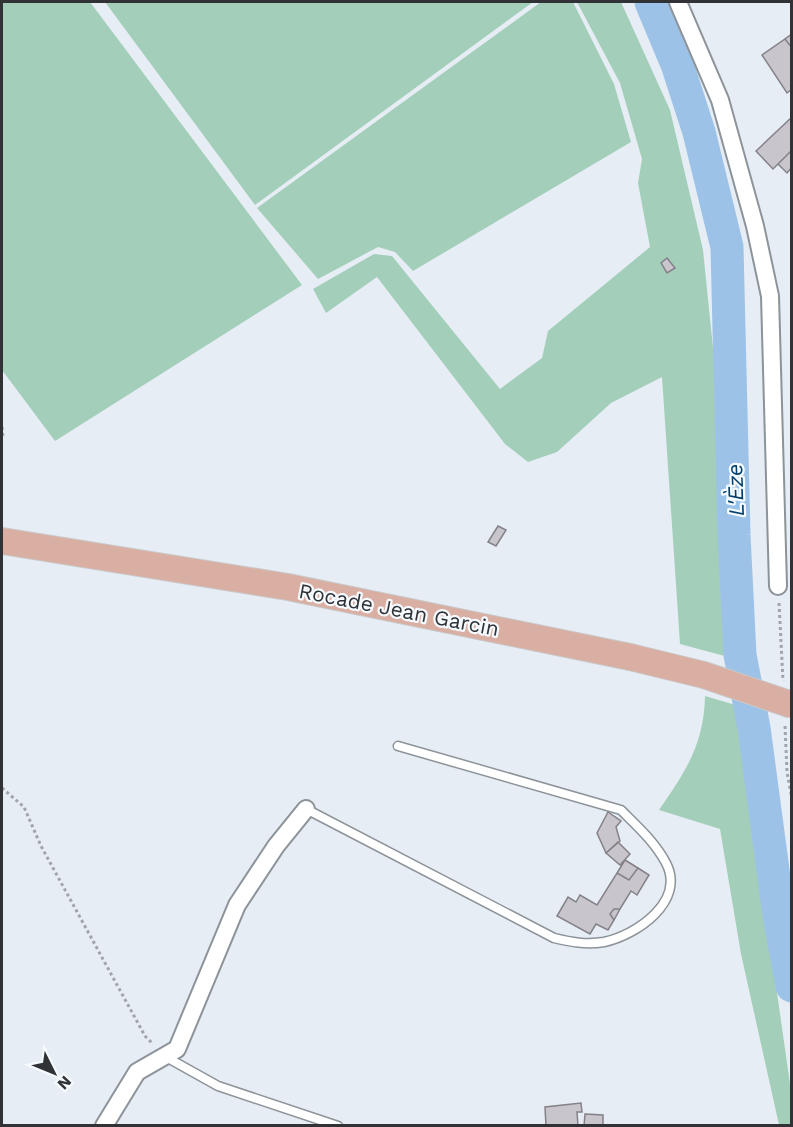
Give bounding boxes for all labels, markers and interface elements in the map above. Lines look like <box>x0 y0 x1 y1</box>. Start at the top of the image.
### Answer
water label: L'Èze <box>722 463 749 517</box>
street label: Rocade Jean Garcin <box>297 578 501 641</box>
north arrow <box>24 1043 84 1103</box>
text: N <box>54 1072 76 1094</box>

